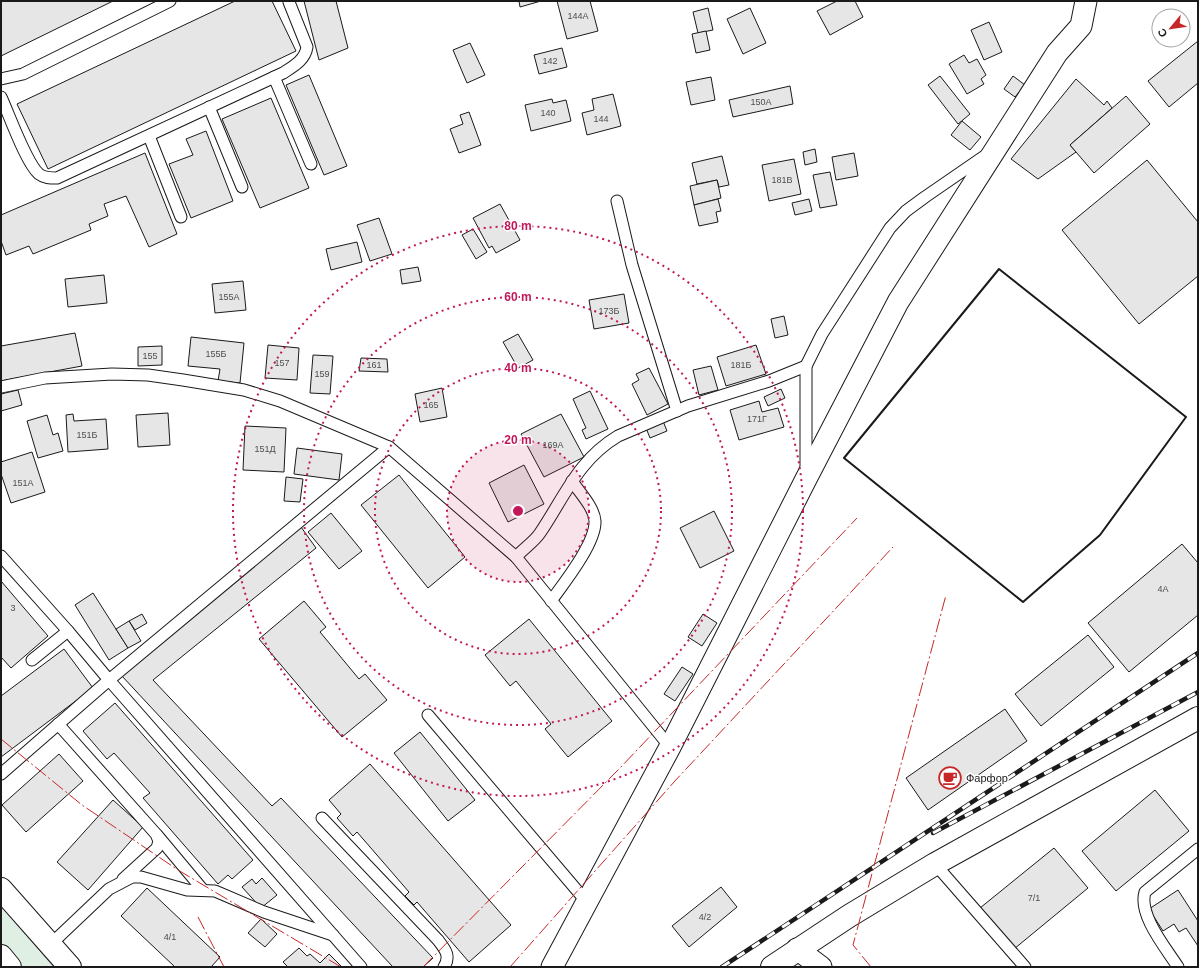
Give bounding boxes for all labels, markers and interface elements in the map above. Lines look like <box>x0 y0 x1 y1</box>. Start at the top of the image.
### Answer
north arrow <box>1151 8 1191 48</box>
house number: 144А <box>567 11 589 21</box>
text: С <box>1155 26 1169 39</box>
house number: 142 <box>542 56 558 66</box>
house number: 150А <box>750 97 772 107</box>
house number: 140 <box>540 108 556 118</box>
house number: 144 <box>593 114 609 124</box>
house number: 181В <box>771 175 793 185</box>
text: 80 m <box>504 219 532 233</box>
text: 60 m <box>504 290 532 304</box>
house number: 155А <box>218 292 240 302</box>
house number: 173Б <box>599 306 620 316</box>
house number: 155Б <box>206 349 227 359</box>
house number: 155 <box>142 351 158 361</box>
house number: 157 <box>274 358 290 368</box>
house number: 161 <box>366 360 382 370</box>
house number: 181Б <box>731 360 752 370</box>
text: 40 m <box>504 361 532 375</box>
house number: 159 <box>314 369 330 379</box>
house number: 165 <box>423 400 439 410</box>
house number: 171Г <box>747 414 767 424</box>
house number: 151Б <box>77 430 98 440</box>
text: 20 m <box>504 433 532 447</box>
house number: 169А <box>542 440 564 450</box>
house number: 151Д <box>254 444 276 454</box>
house number: 151А <box>12 478 34 488</box>
centre of rings <box>511 504 525 518</box>
house number: 4А <box>1157 584 1169 594</box>
house number: 3 <box>10 603 16 613</box>
cafe icon: Фарфор <box>937 765 963 791</box>
place label: Фарфор <box>966 772 1008 784</box>
house number: 7/1 <box>1028 893 1040 903</box>
house number: 4/2 <box>699 912 711 922</box>
house number: 4/1 <box>164 932 176 942</box>

